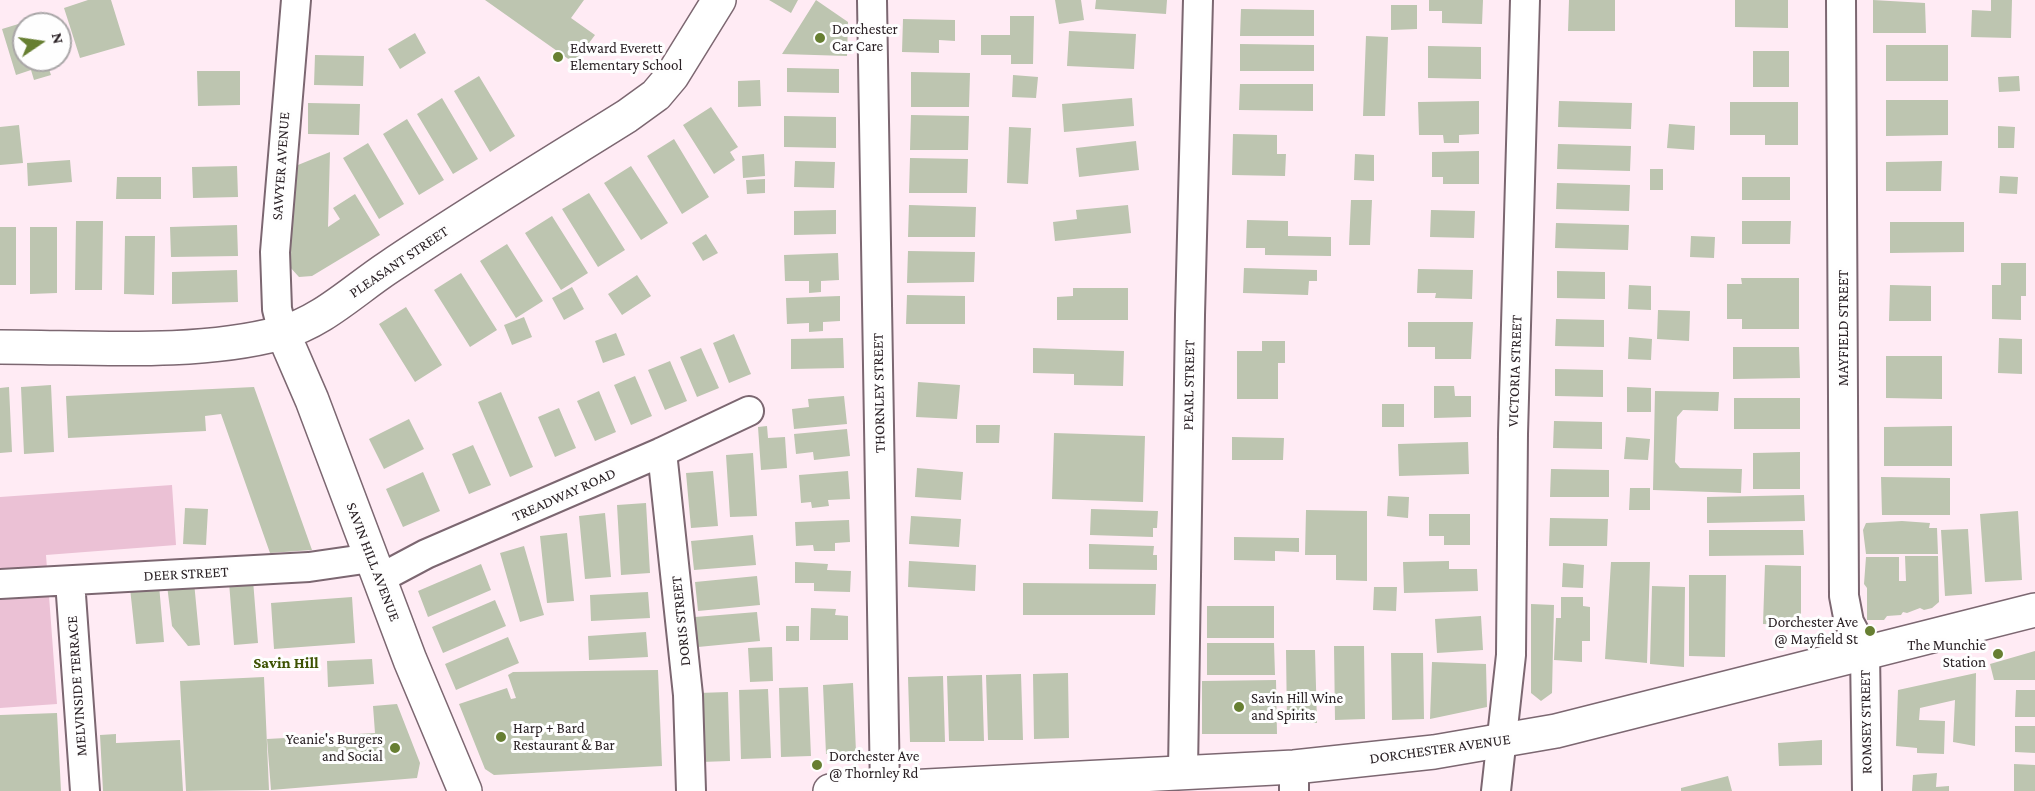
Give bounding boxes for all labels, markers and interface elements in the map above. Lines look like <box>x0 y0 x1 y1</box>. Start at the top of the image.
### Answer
north arrow <box>12 12 72 72</box>
place label: Dorchester Car Care <box>832 20 898 55</box>
text: N <box>49 31 68 46</box>
marker: Dorchester Car Care <box>813 31 827 45</box>
place label: Edward Everett Elementary School <box>570 39 682 74</box>
marker: Edward Everett Elementary School <box>551 50 565 64</box>
street label: SAWYER AVENUE <box>268 111 294 221</box>
street label: PLEASANT STREET <box>346 222 452 302</box>
street label: MAYFIELD STREET <box>1834 270 1852 386</box>
street label: VICTORIA STREET <box>1504 315 1526 427</box>
street label: THORNLEY STREET <box>869 333 889 453</box>
street label: PEARL STREET <box>1179 340 1199 430</box>
street label: TREADWAY ROAD <box>509 464 619 526</box>
street label: SAVIN HILL AVENUE <box>342 500 404 624</box>
street label: DEER STREET <box>143 563 229 585</box>
street label: DORIS STREET <box>667 575 695 667</box>
place label: Dorchester Ave @ Mayfield St <box>1768 613 1858 648</box>
street label: MELVINSIDE TERRACE <box>63 615 91 757</box>
marker: Dorchester Ave @ Mayfield St <box>1863 624 1877 638</box>
place label: The Munchie Station <box>1907 636 1986 671</box>
marker: The Munchie Station <box>1991 647 2005 661</box>
district label: Savin Hill <box>253 653 319 673</box>
street label: ROMSEY STREET <box>1856 670 1876 774</box>
place label: Savin Hill Wine and Spirits <box>1251 689 1343 724</box>
marker: Savin Hill Wine and Spirits <box>1232 700 1246 714</box>
place label: Harp + Bard Restaurant & Bar <box>513 719 615 754</box>
place label: Yeanie's Burgers and Social <box>286 730 383 765</box>
marker: Harp + Bard Restaurant & Bar <box>494 730 508 744</box>
street label: DORCHESTER AVENUE <box>1368 730 1512 768</box>
marker: Yeanie's Burgers and Social <box>388 741 402 755</box>
place label: Dorchester Ave @ Thornley Rd <box>829 747 919 782</box>
marker: Dorchester Ave @ Thornley Rd <box>810 758 824 772</box>

